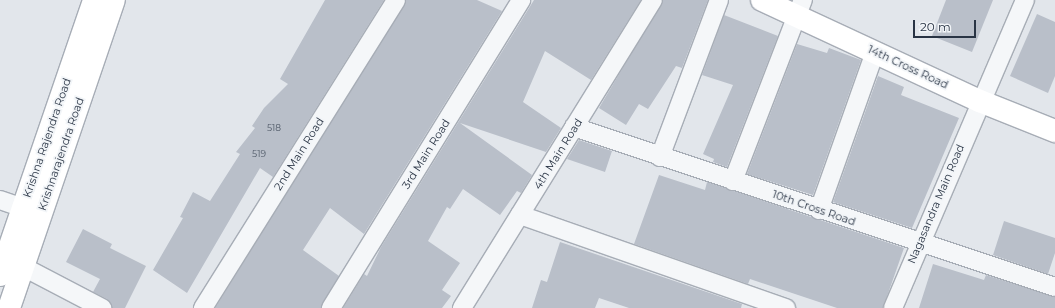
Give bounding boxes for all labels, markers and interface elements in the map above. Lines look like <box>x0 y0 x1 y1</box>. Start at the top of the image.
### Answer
scale bar <box>915 12 978 38</box>
text: 20 m <box>920 19 951 34</box>
street label: 14th Cross Road <box>866 43 950 91</box>
street label: Krishna Rajendra Road <box>20 76 74 200</box>
street label: Krishnarajendra Road <box>35 96 87 212</box>
street label: 2nd Main Road <box>271 115 327 193</box>
street label: 4th Main Road <box>531 116 585 192</box>
street label: 3rd Main Road <box>399 117 453 191</box>
house number: 518 <box>267 123 281 133</box>
street label: Nagasandra Main Road <box>905 142 967 266</box>
house number: 519 <box>252 149 266 159</box>
street label: 10th Cross Road <box>770 188 858 228</box>

